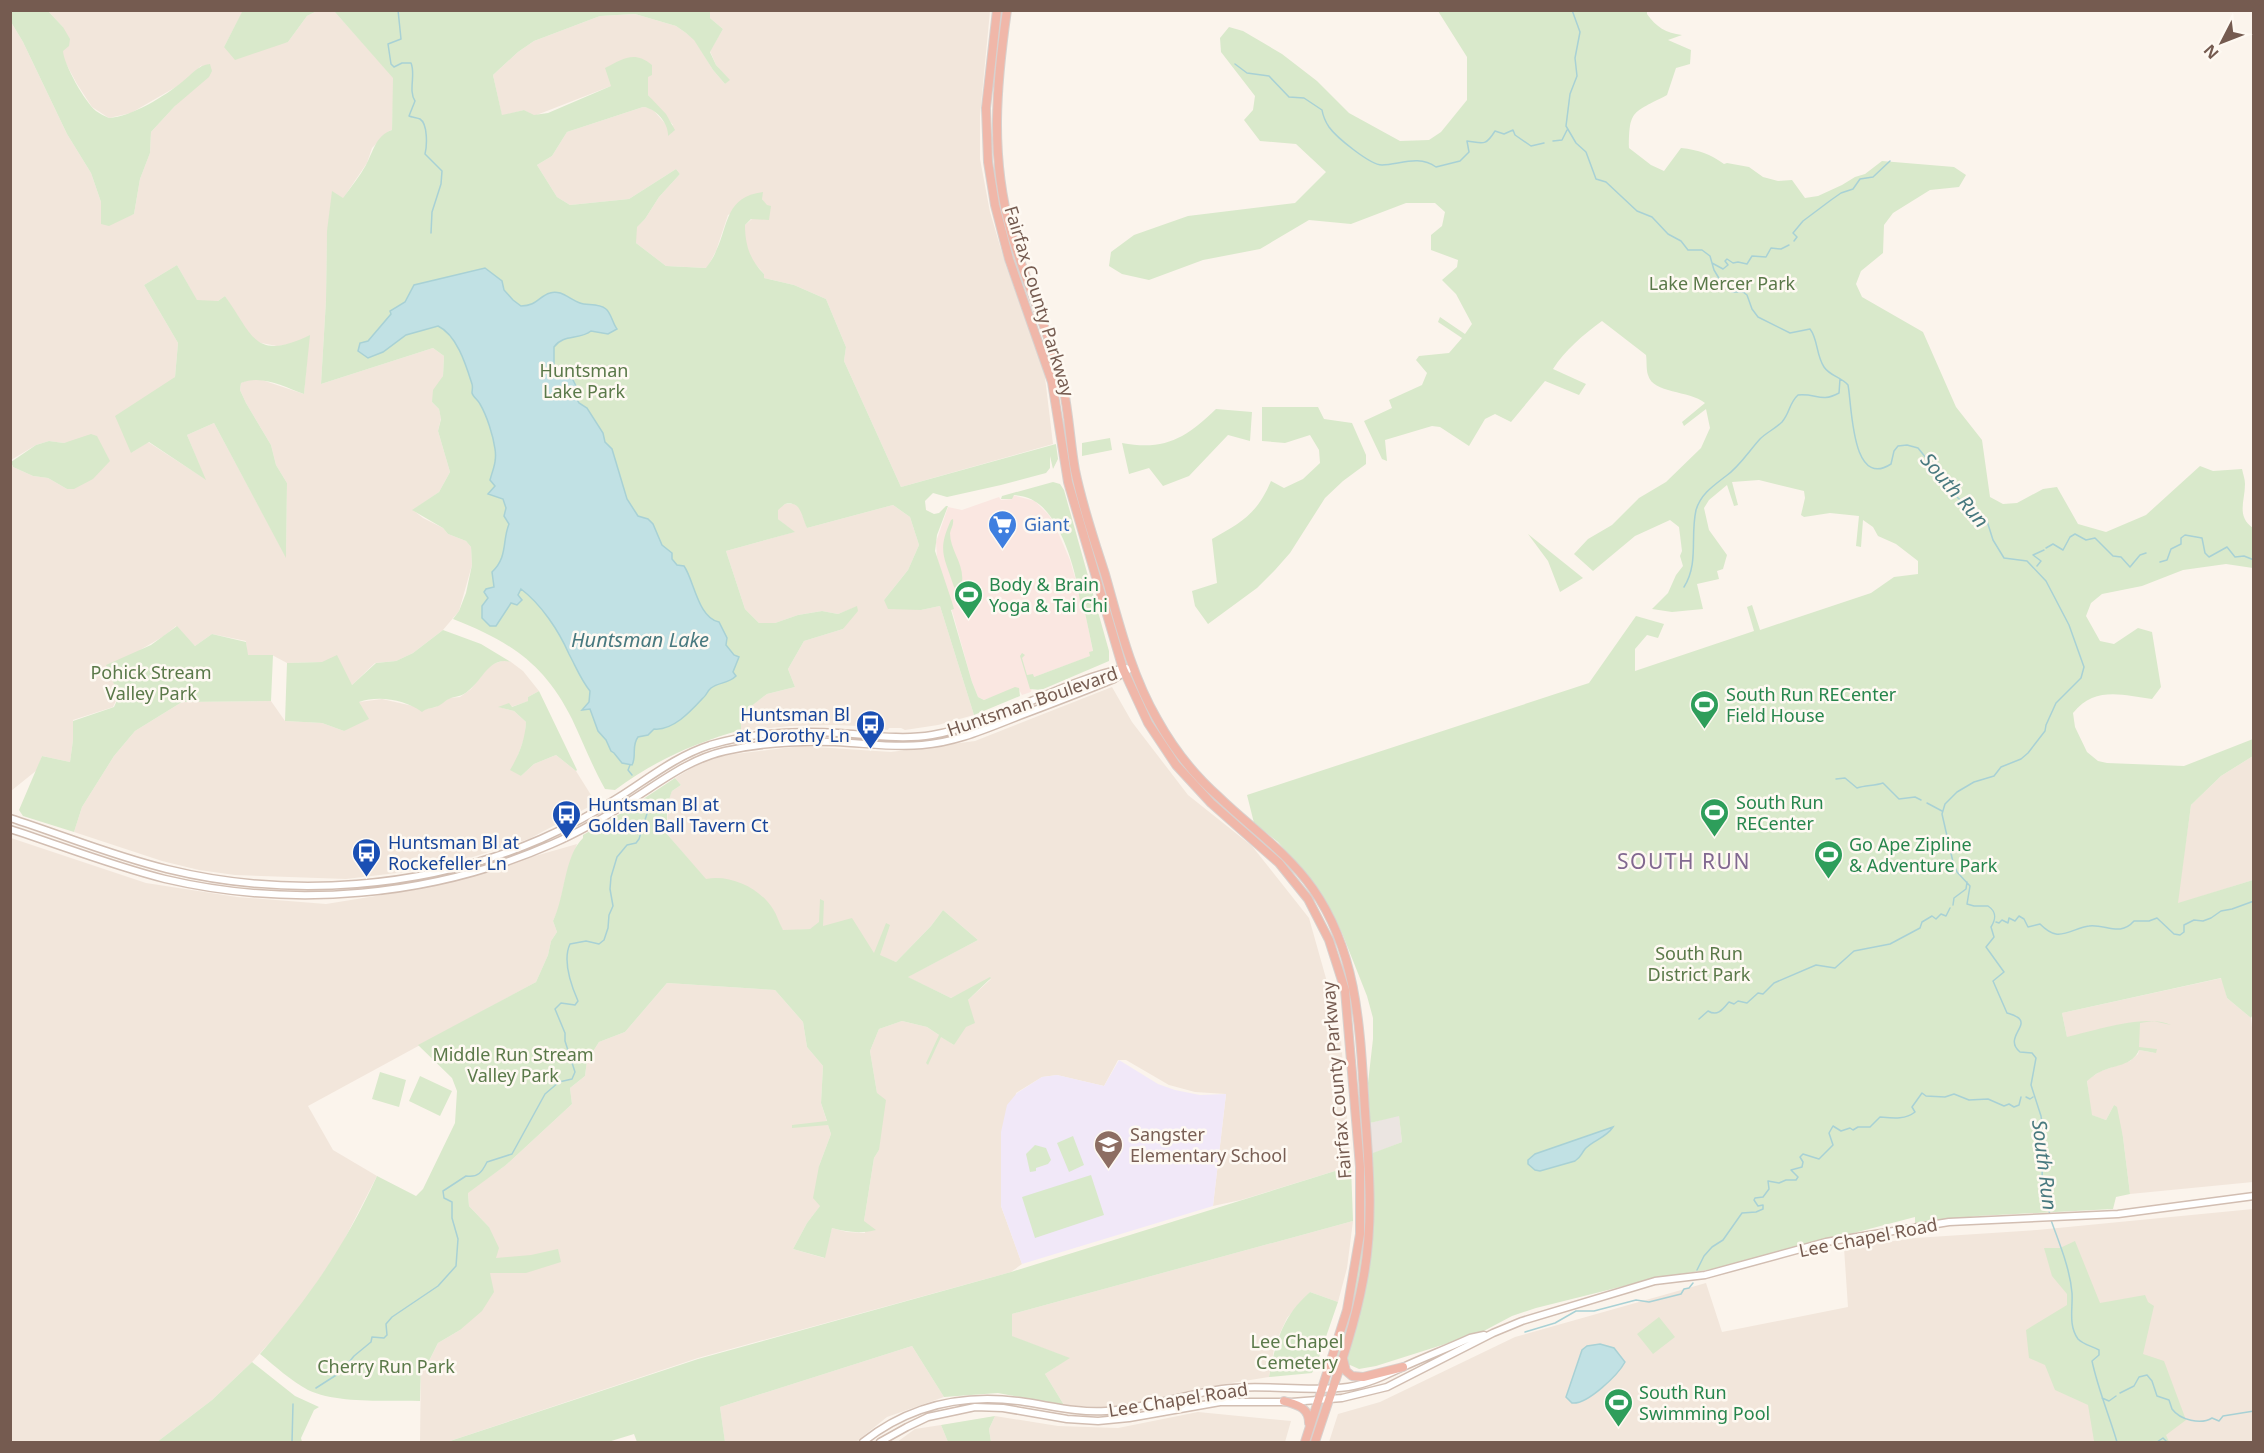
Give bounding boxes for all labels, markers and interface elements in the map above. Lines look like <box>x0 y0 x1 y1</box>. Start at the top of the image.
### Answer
north arrow <box>2192 12 2252 72</box>
text: N <box>2198 40 2223 64</box>
street label: Fairfax County Parkway <box>1000 203 1081 400</box>
park label: Lake Mercer Park <box>1649 271 1796 295</box>
park label: Huntsman Lake Park <box>540 358 628 403</box>
water label: South Run <box>1915 447 1995 533</box>
supermarket icon: Giant <box>987 508 1019 550</box>
place label: Giant <box>1024 512 1070 536</box>
place label: Body & Brain Yoga & Tai Chi <box>989 572 1108 617</box>
sports icon: Body & Brain Yoga & Tai Chi <box>952 578 984 620</box>
water label: Huntsman Lake <box>571 626 709 653</box>
park label: Pohick Stream Valley Park <box>90 660 212 705</box>
street label: Huntsman Boulevard <box>943 661 1121 741</box>
place label: South Run RECenter Field House <box>1726 682 1897 727</box>
sports icon: South Run RECenter Field House <box>1689 688 1721 730</box>
place label: Huntsman Bl at Dorothy Ln <box>735 702 850 747</box>
bus stop icon: Huntsman Bl at Dorothy Ln <box>855 708 887 750</box>
place label: South Run RECenter <box>1736 790 1824 835</box>
place label: Huntsman Bl at Golden Ball Tavern Ct <box>588 792 769 837</box>
sports icon: South Run RECenter <box>1699 796 1731 838</box>
bus stop icon: Huntsman Bl at Golden Ball Tavern Ct <box>551 798 583 840</box>
place label: Huntsman Bl at Rockefeller Ln <box>388 830 520 875</box>
place label: Go Ape Zipline & Adventure Park <box>1849 832 1998 877</box>
bus stop icon: Huntsman Bl at Rockefeller Ln <box>351 836 383 878</box>
sports icon: Go Ape Zipline & Adventure Park <box>1812 838 1844 880</box>
district label: SOUTH RUN <box>1617 847 1751 875</box>
park label: South Run District Park <box>1648 941 1751 986</box>
street label: Fairfax County Parkway <box>1315 979 1357 1180</box>
park label: Middle Run Stream Valley Park <box>432 1042 594 1087</box>
water label: South Run <box>2026 1118 2064 1212</box>
place label: Sangster Elementary School <box>1130 1122 1287 1167</box>
school or university icon: Sangster Elementary School <box>1093 1128 1125 1170</box>
street label: Lee Chapel Road <box>1797 1212 1939 1262</box>
park label: Lee Chapel Cemetery <box>1251 1329 1343 1374</box>
park label: Cherry Run Park <box>317 1354 455 1378</box>
street label: Lee Chapel Road <box>1107 1376 1249 1422</box>
place label: South Run Swimming Pool <box>1639 1380 1770 1425</box>
sports icon: South Run Swimming Pool <box>1602 1386 1634 1428</box>

